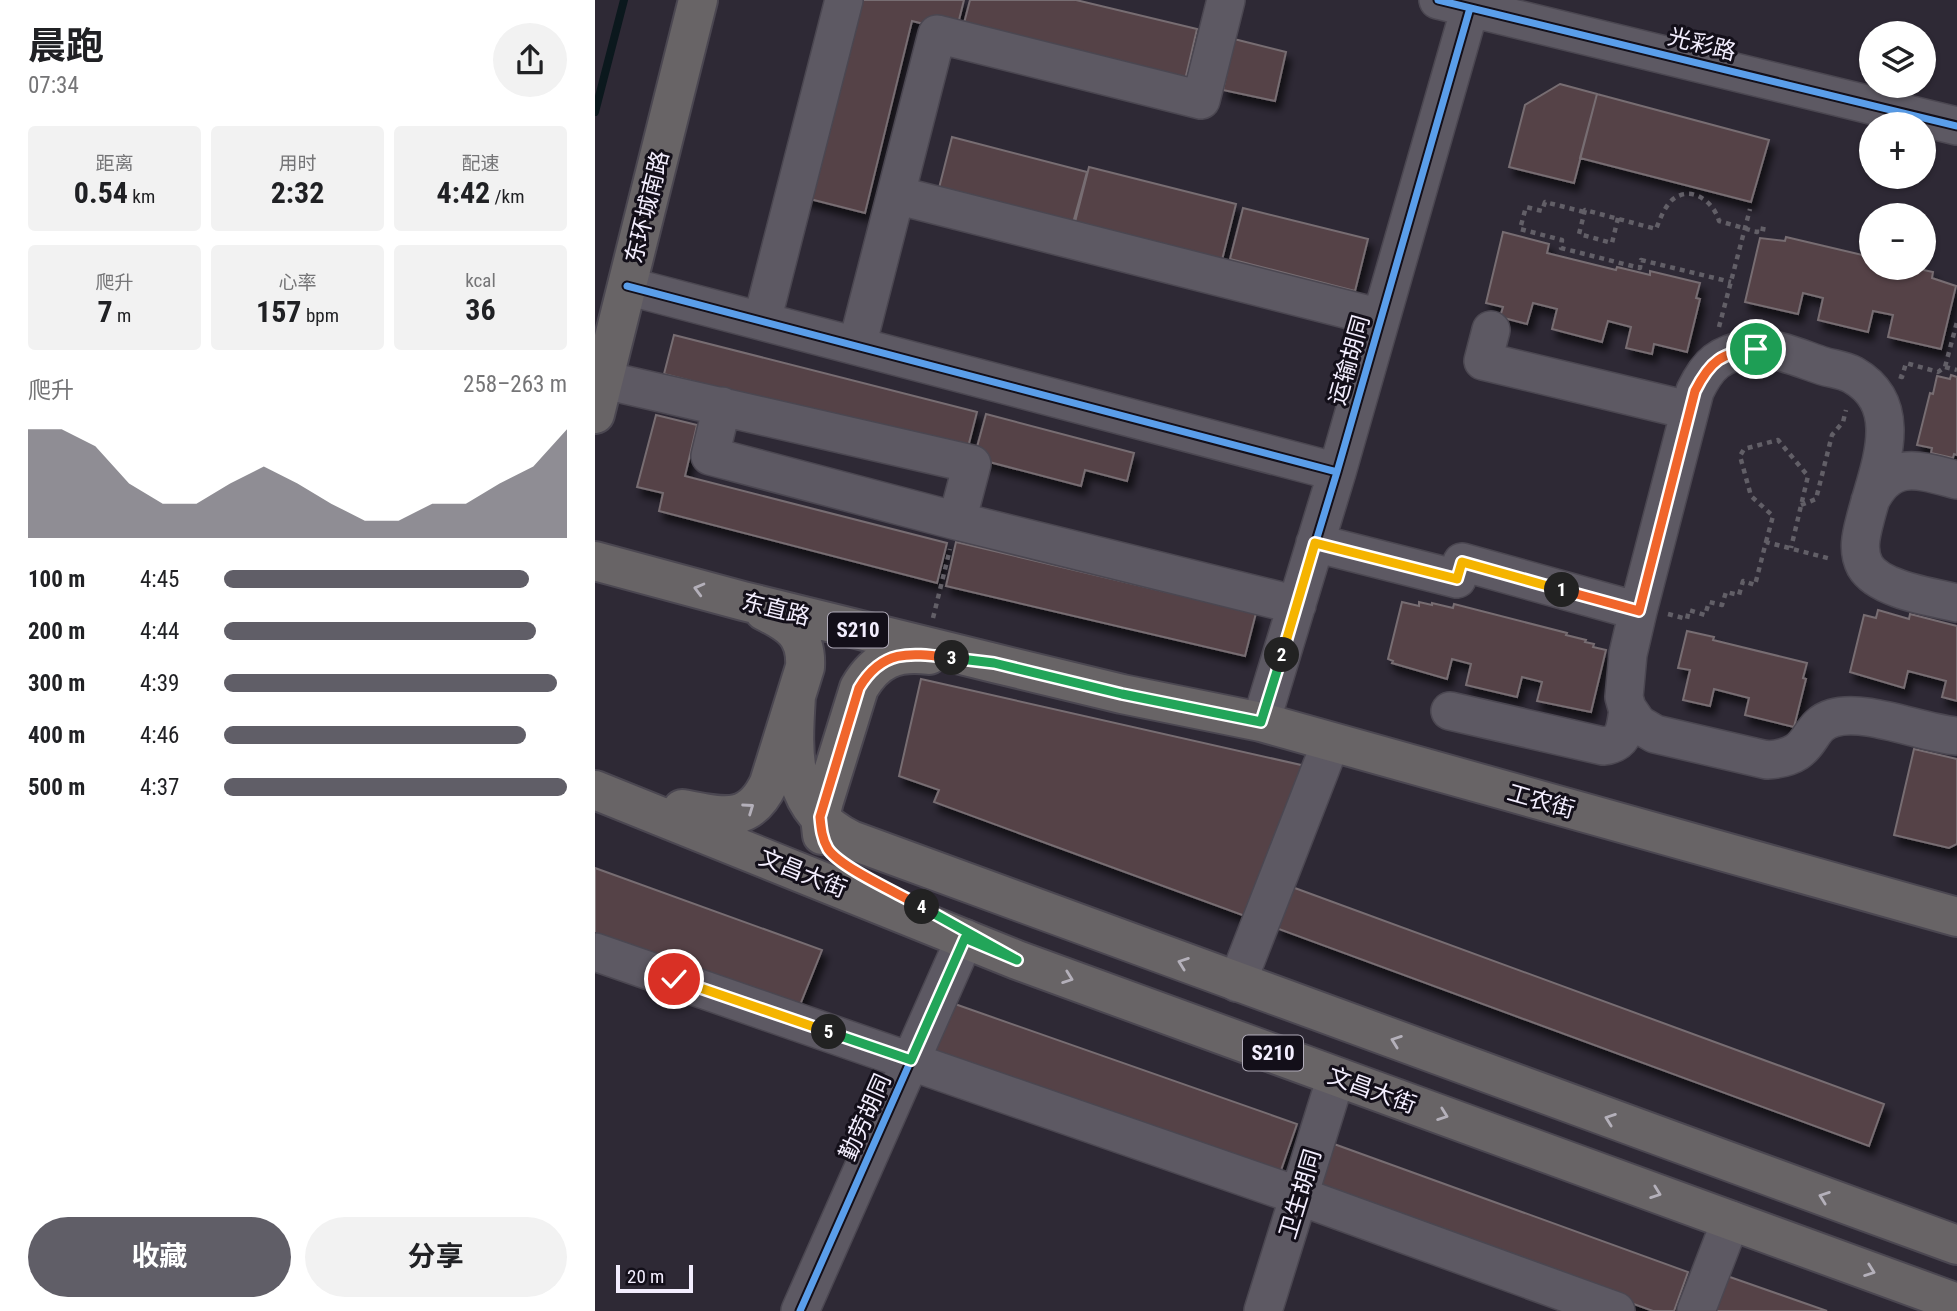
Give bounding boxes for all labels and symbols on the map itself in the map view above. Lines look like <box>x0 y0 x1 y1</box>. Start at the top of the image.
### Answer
street label: 光彩路 <box>1665 23 1739 66</box>
street label: 东环城南路 <box>620 148 674 266</box>
street label: 运输胡同 <box>1324 312 1375 408</box>
pin <box>1726 319 1786 379</box>
pin: 1 <box>1545 572 1579 608</box>
one-way arrow <box>693 583 705 597</box>
street label: 东直路 <box>739 588 813 631</box>
road number: S210 <box>828 612 888 648</box>
pin: 2 <box>1265 638 1299 672</box>
pin: 3 <box>935 640 969 676</box>
street label: 工农街 <box>1504 779 1578 824</box>
one-way arrow <box>741 803 754 816</box>
street label: 文昌大街 <box>755 844 851 903</box>
pin: 4 <box>905 890 939 925</box>
pin <box>644 949 704 1009</box>
one-way arrow <box>1177 957 1189 971</box>
one-way arrow <box>1062 970 1074 984</box>
pin: 5 <box>811 1014 847 1050</box>
one-way arrow <box>1391 1035 1403 1049</box>
road number: S210 <box>1243 1036 1303 1070</box>
street label: 文昌大街 <box>1324 1062 1420 1119</box>
street label: 勤劳胡同 <box>834 1070 896 1165</box>
one-way arrow <box>1436 1107 1448 1121</box>
one-way arrow <box>1605 1113 1617 1127</box>
street label: 卫生胡同 <box>1274 1146 1327 1242</box>
one-way arrow <box>1650 1185 1662 1199</box>
one-way arrow <box>1818 1191 1830 1205</box>
scale bar <box>616 1262 693 1294</box>
one-way arrow <box>1864 1263 1876 1277</box>

